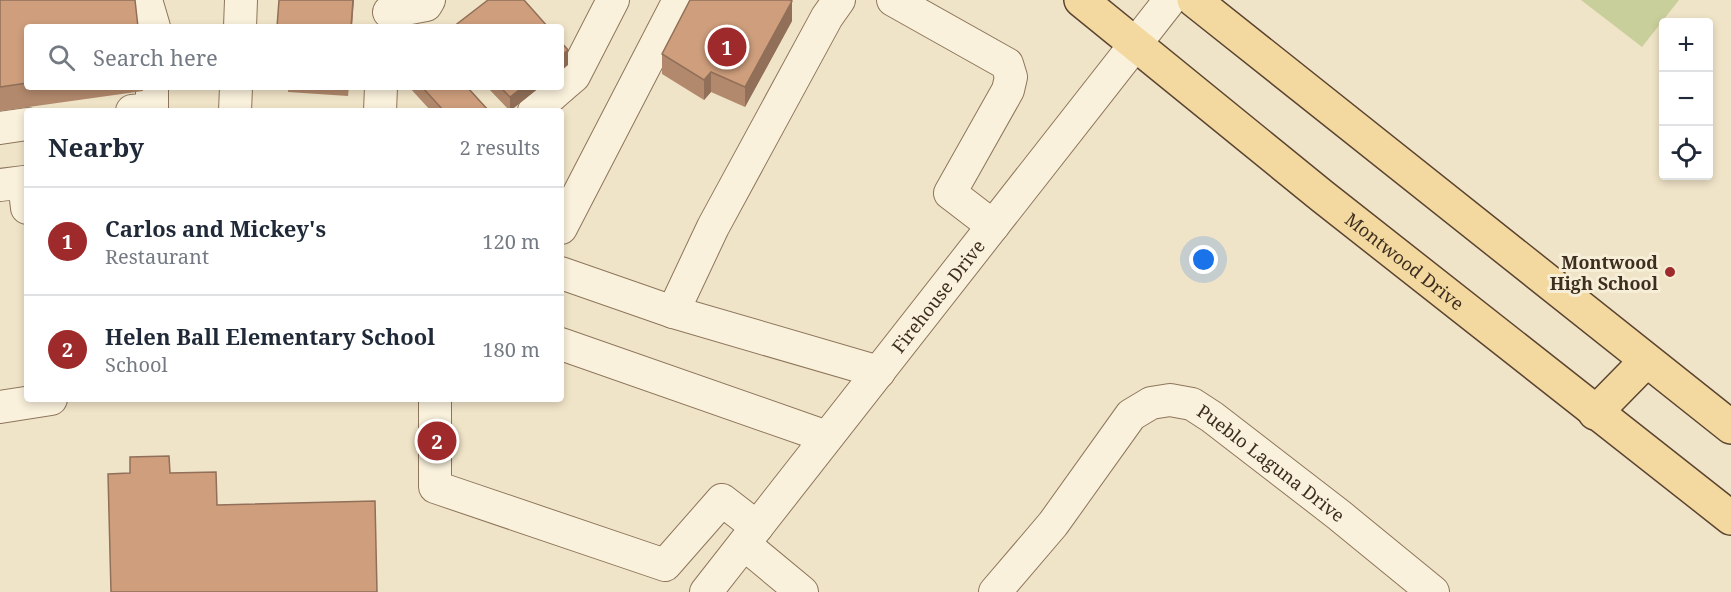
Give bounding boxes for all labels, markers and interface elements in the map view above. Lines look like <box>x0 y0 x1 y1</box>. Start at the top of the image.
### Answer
map controls <box>1659 18 1713 180</box>
button: + <box>1659 18 1713 72</box>
search box <box>24 24 564 90</box>
pin: 1 <box>708 24 746 70</box>
icon: search <box>45 41 78 74</box>
text: Search here <box>93 42 218 72</box>
button: − <box>1659 72 1713 126</box>
button: locate <box>1659 126 1713 180</box>
text: Nearby <box>48 129 144 165</box>
text: 2 results <box>460 134 540 161</box>
street label: Montwood Drive <box>1341 207 1469 315</box>
text: Carlos and Mickey's <box>105 213 326 243</box>
text: 1 <box>62 228 73 255</box>
text: 120 m <box>482 228 540 255</box>
street label: Firehouse Drive <box>886 234 990 358</box>
text: Restaurant <box>105 243 209 270</box>
your location <box>1189 245 1218 274</box>
place label: Montwood High School <box>1550 250 1659 295</box>
marker: Montwood High School <box>1663 265 1677 279</box>
text: Helen Ball Elementary School <box>105 321 435 351</box>
text: 2 <box>62 336 73 363</box>
text: 180 m <box>482 336 540 363</box>
text: School <box>105 351 168 378</box>
street label: Pueblo Laguna Drive <box>1193 399 1350 527</box>
pin: 2 <box>418 418 456 464</box>

